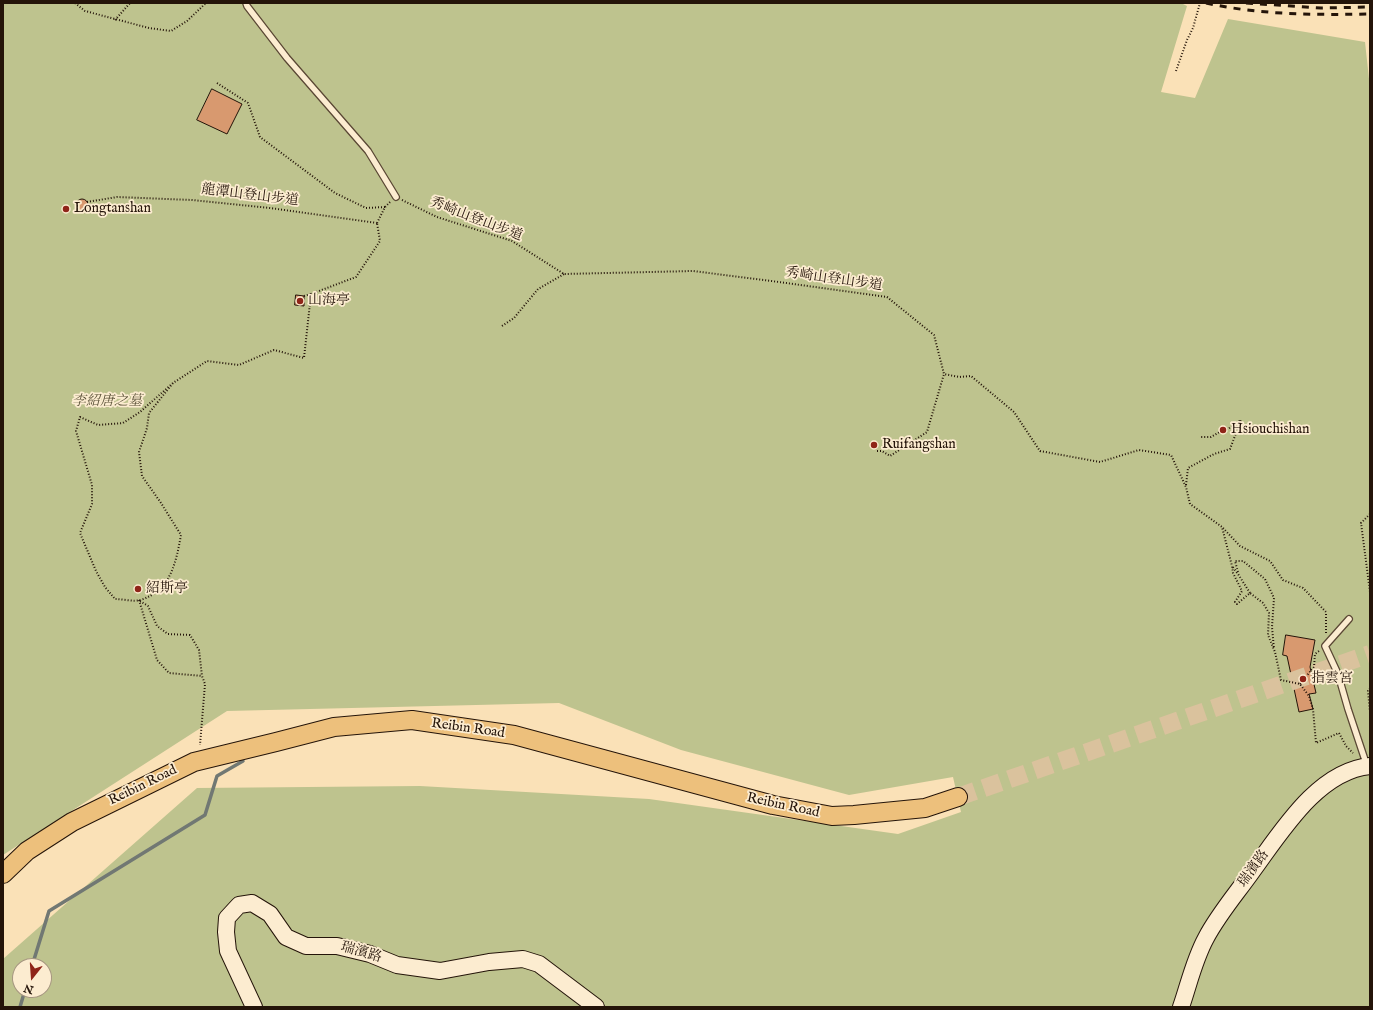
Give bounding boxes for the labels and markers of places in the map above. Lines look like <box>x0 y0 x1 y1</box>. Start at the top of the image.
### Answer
place label: Longtanshan <box>74 201 151 217</box>
marker: Longtanshan <box>61 204 71 214</box>
place label: 山海亭 <box>308 293 350 309</box>
marker: 山海亭 <box>295 296 305 306</box>
place label: Hsiouchishan <box>1231 422 1309 438</box>
marker: Hsiouchishan <box>1218 425 1228 435</box>
place label: Ruifangshan <box>882 437 956 453</box>
marker: Ruifangshan <box>869 440 879 450</box>
place label: 紹斯亭 <box>146 581 188 597</box>
marker: 紹斯亭 <box>133 584 143 594</box>
place label: 指雲宮 <box>1311 671 1353 687</box>
marker: 指雲宮 <box>1298 674 1308 684</box>

